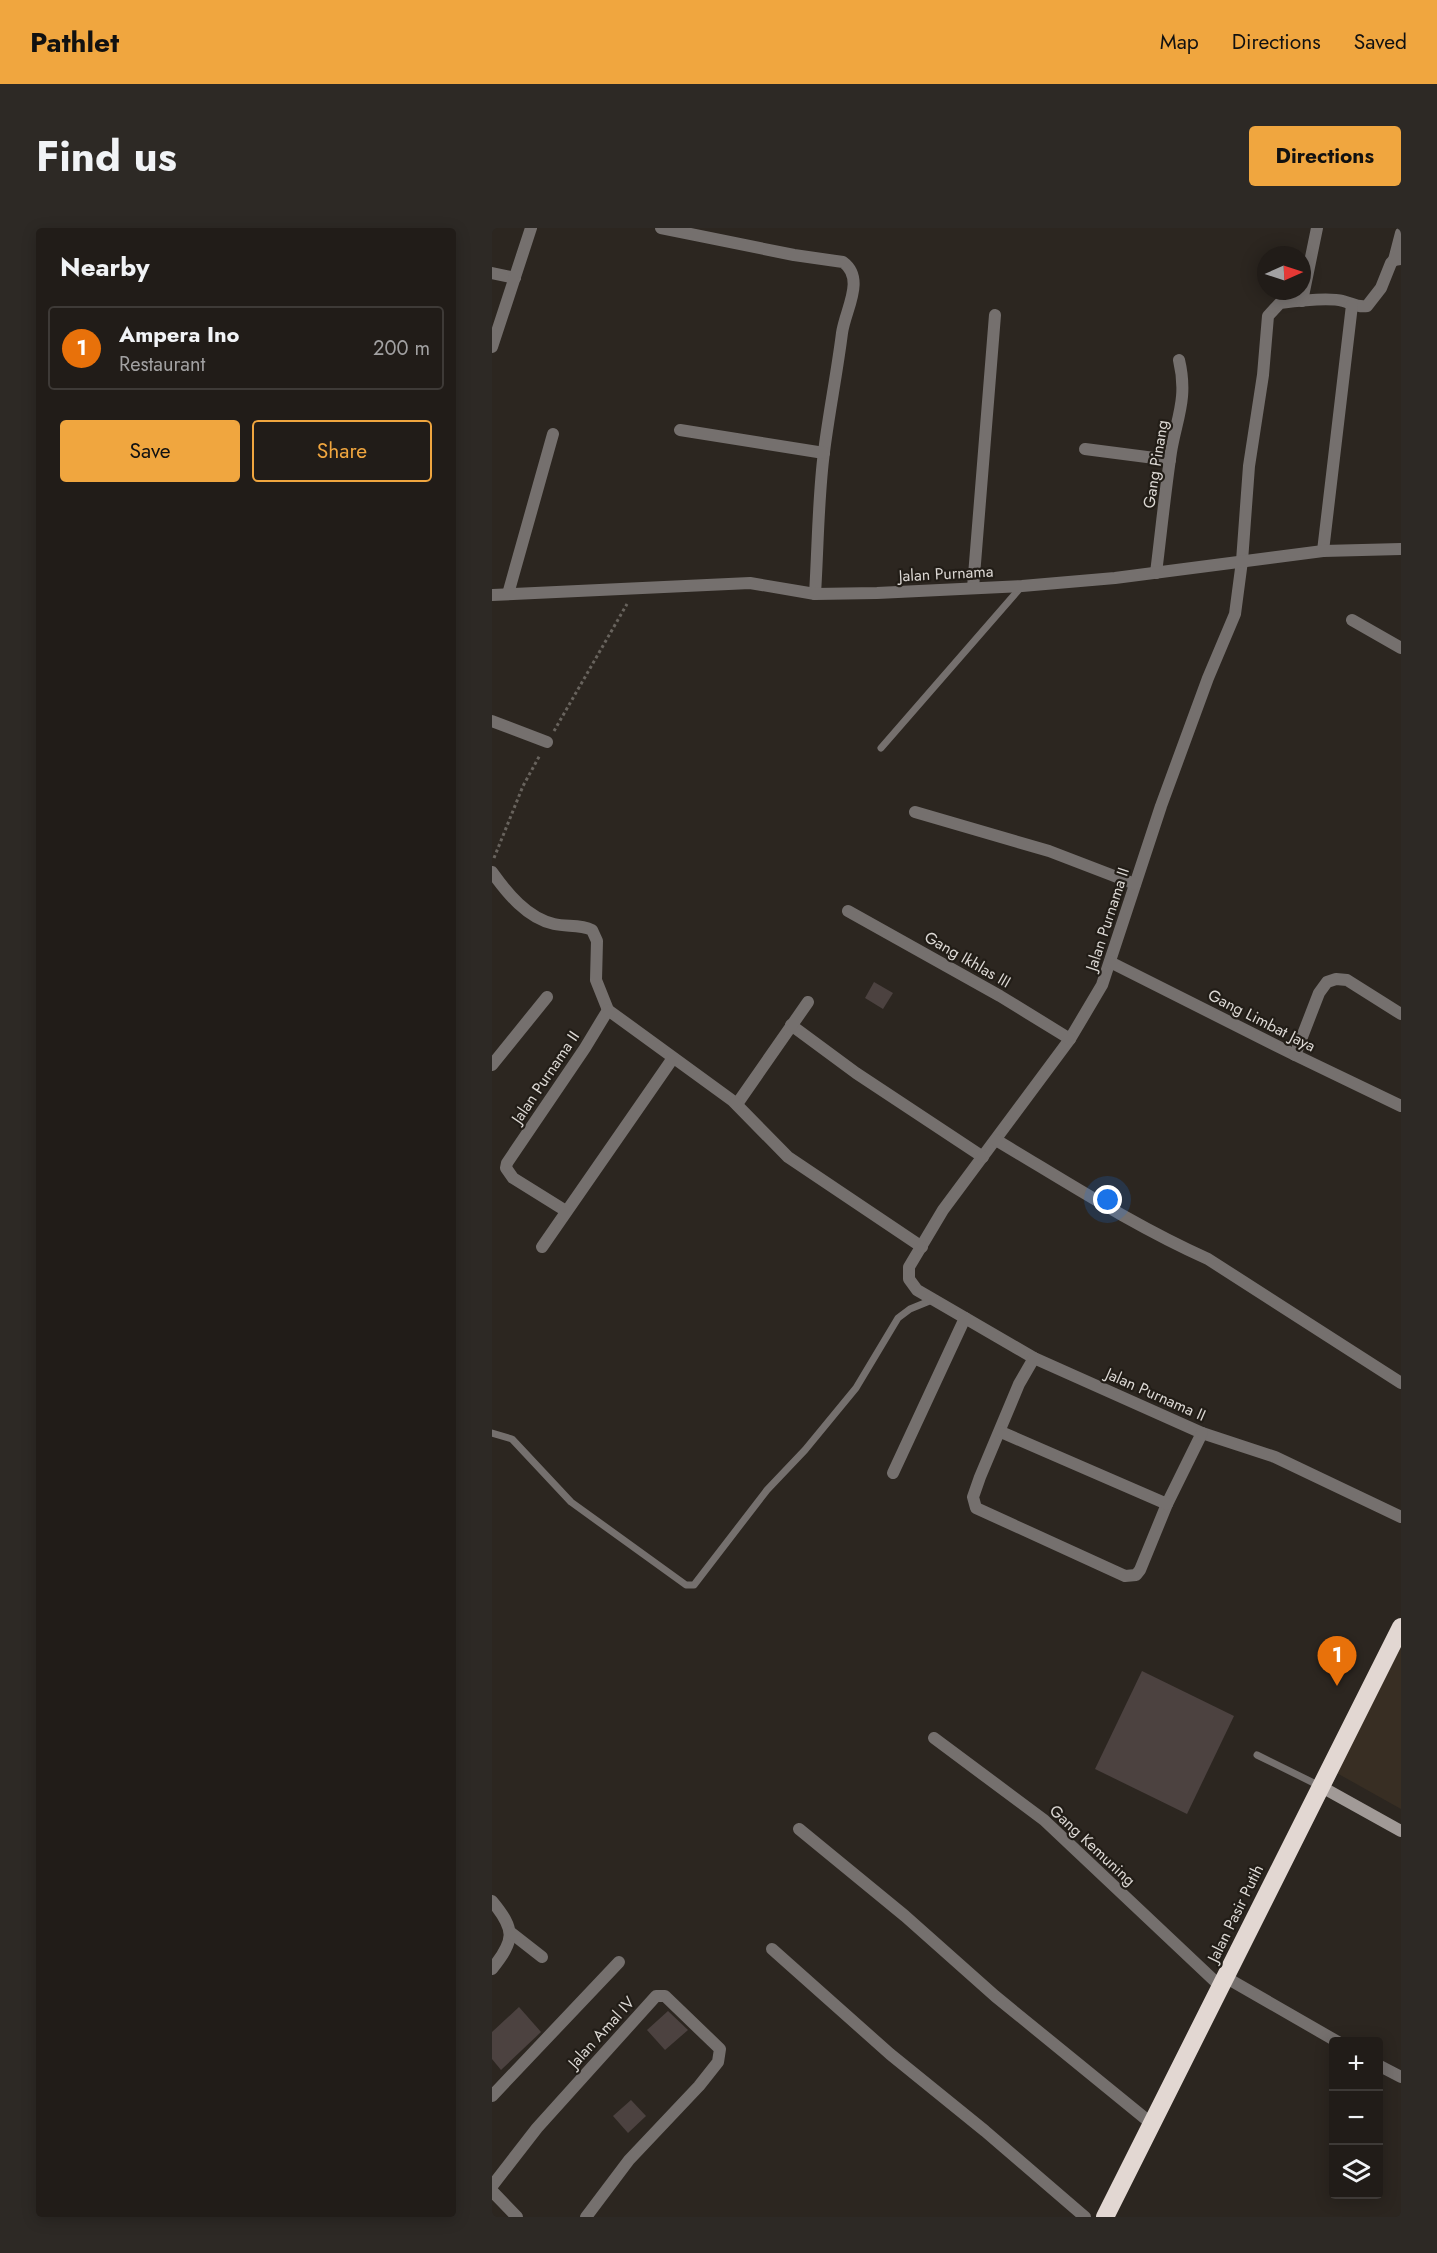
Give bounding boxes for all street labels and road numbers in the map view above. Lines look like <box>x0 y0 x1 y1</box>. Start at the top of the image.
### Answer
street label: Gang Pinang <box>1137 418 1174 510</box>
street label: Jalan Purnama <box>896 560 994 588</box>
street label: Jalan Purnama II <box>1079 865 1135 976</box>
street label: Gang Ikhlas III <box>920 925 1015 993</box>
street label: Gang Limbat Jaya <box>1204 983 1320 1057</box>
street label: Jalan Purnama II <box>505 1026 585 1130</box>
street label: Jalan Purnama II <box>1100 1361 1210 1427</box>
street label: Gang Kemuning <box>1045 1799 1141 1891</box>
street label: Jalan Pasir Putih <box>1201 1860 1269 1968</box>
street label: Jalan Amal IV <box>561 1991 640 2075</box>

